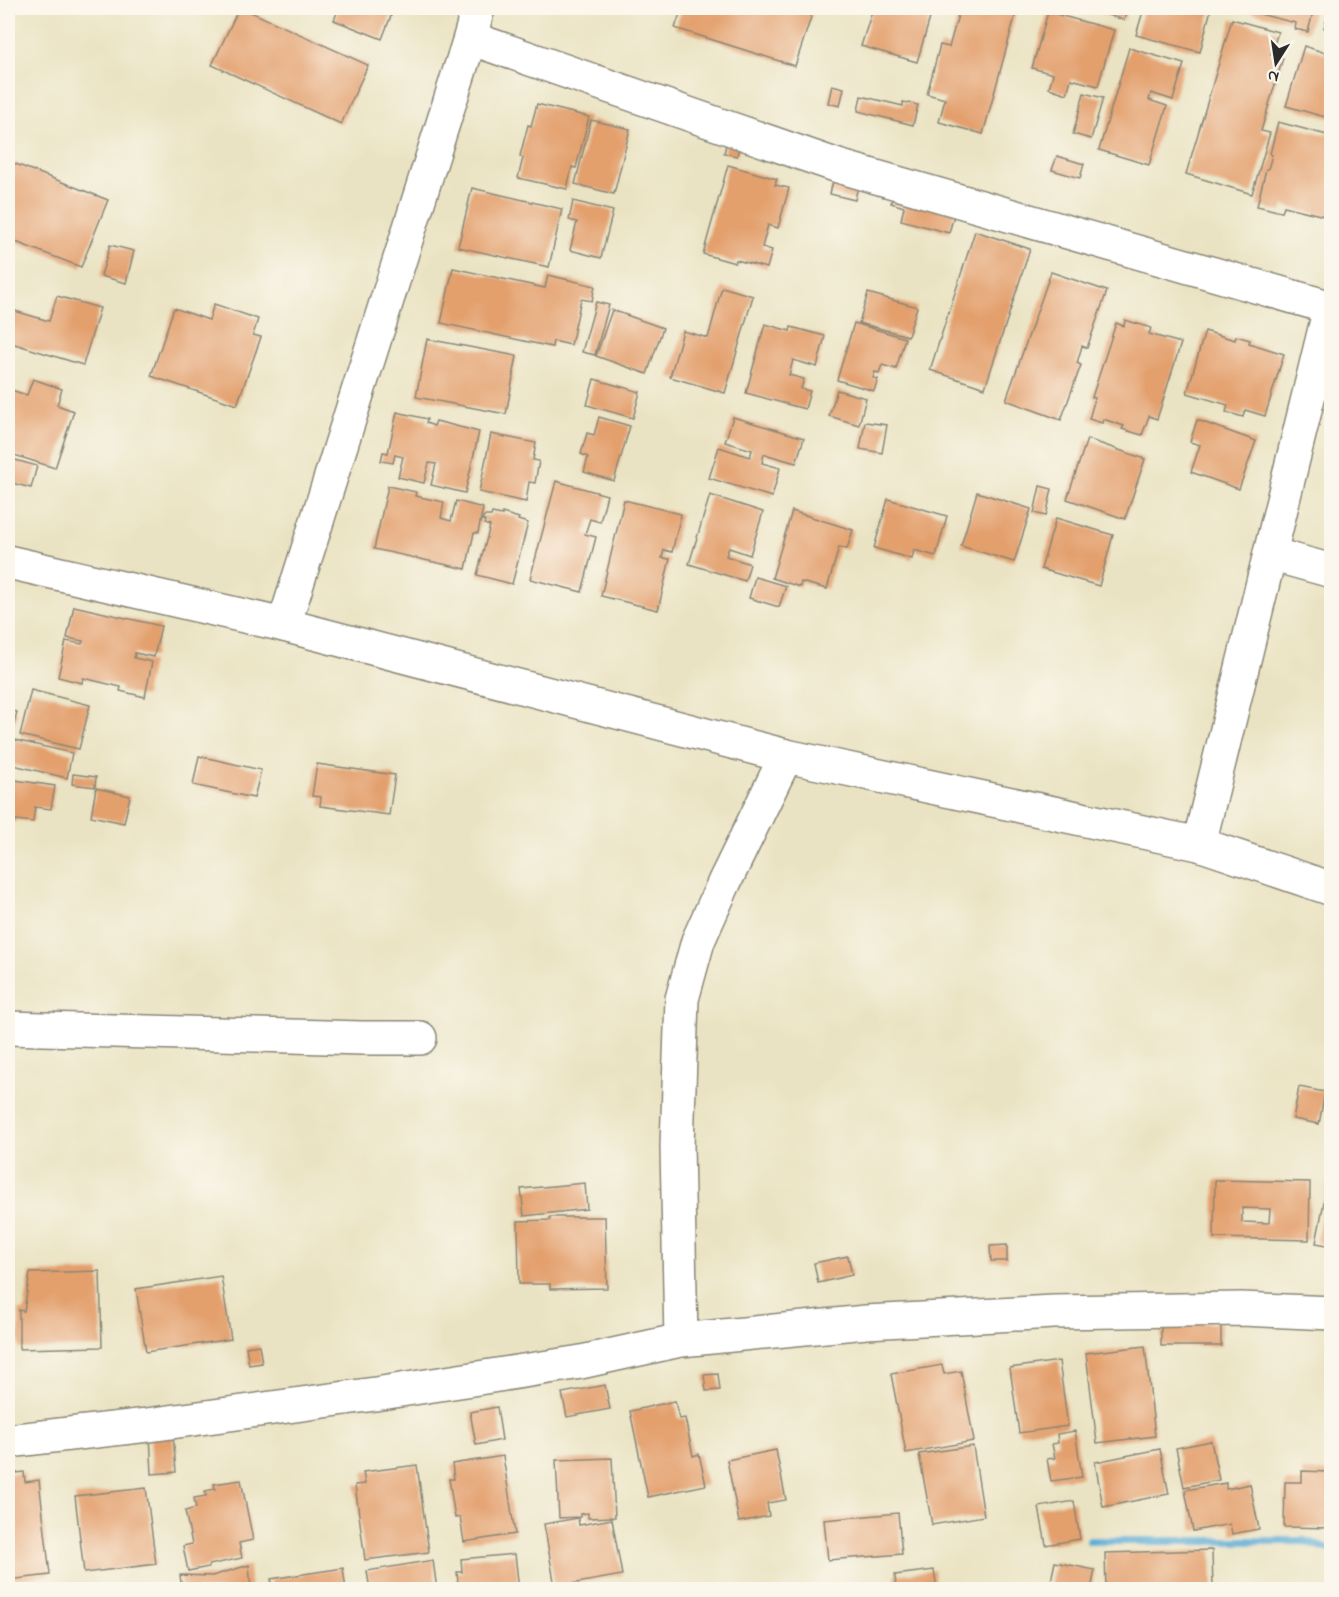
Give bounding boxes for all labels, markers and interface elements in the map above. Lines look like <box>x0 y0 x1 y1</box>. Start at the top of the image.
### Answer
north arrow <box>1246 33 1306 93</box>
text: N <box>1265 63 1281 89</box>

